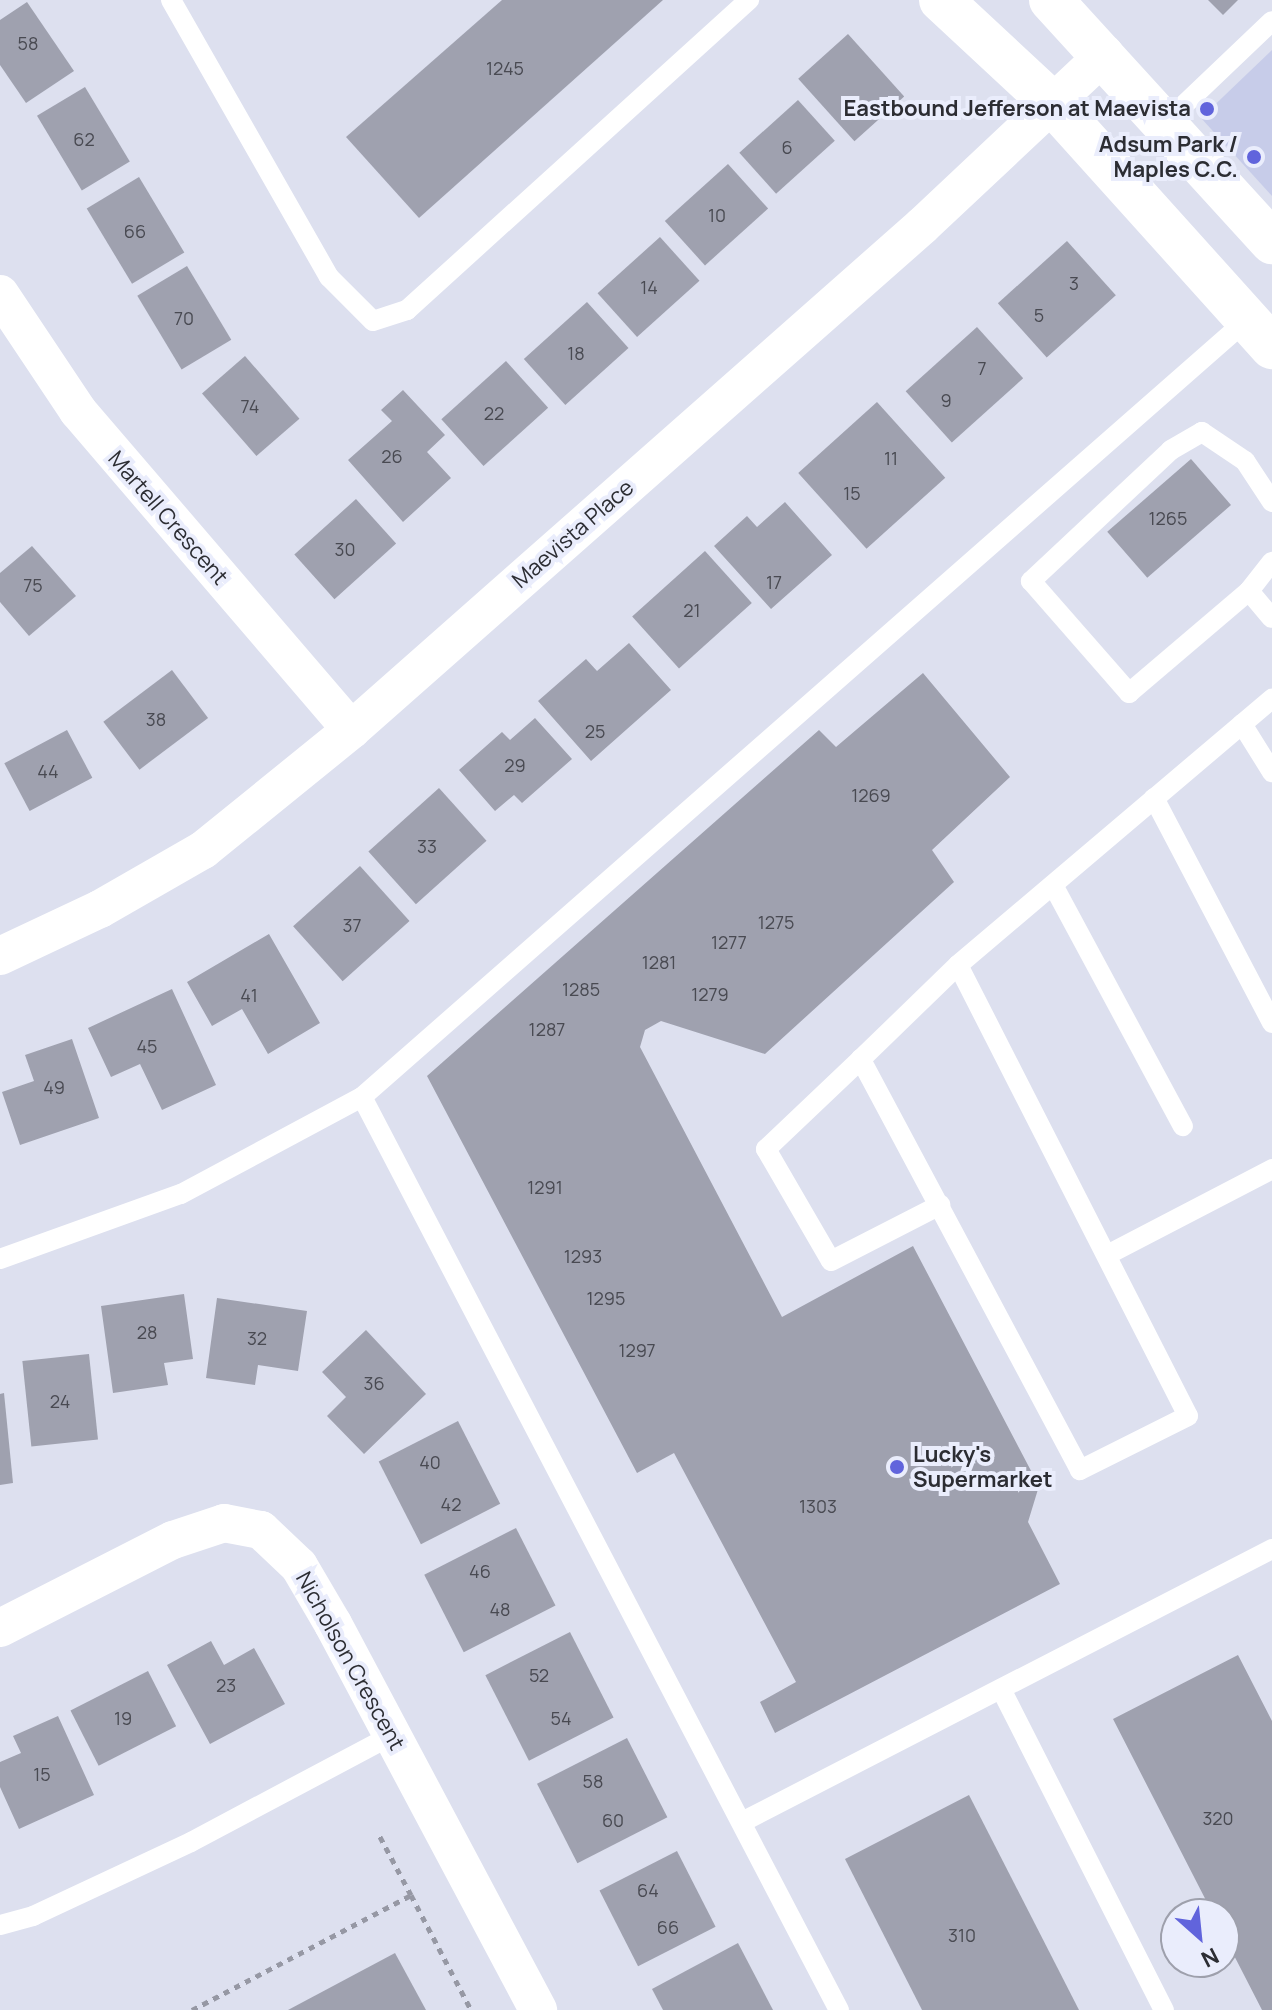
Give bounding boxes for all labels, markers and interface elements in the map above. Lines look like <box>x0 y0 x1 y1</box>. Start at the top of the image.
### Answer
house number: 58 <box>18 32 38 54</box>
house number: 1245 <box>486 57 524 79</box>
place label: Eastbound Jefferson at Maevista <box>843 96 1191 122</box>
marker: Eastbound Jefferson at Maevista <box>1198 100 1216 118</box>
house number: 62 <box>73 128 95 150</box>
place label: Adsum Park / Maples C.C. <box>1099 131 1238 182</box>
house number: 6 <box>781 136 793 158</box>
marker: Adsum Park / Maples C.C. <box>1245 148 1263 166</box>
house number: 10 <box>708 204 726 226</box>
house number: 66 <box>124 220 146 242</box>
house number: 3 <box>1069 272 1079 294</box>
house number: 14 <box>640 276 658 298</box>
house number: 5 <box>1034 304 1044 326</box>
house number: 70 <box>174 307 194 329</box>
house number: 18 <box>567 342 585 364</box>
house number: 7 <box>977 357 987 379</box>
house number: 9 <box>940 389 952 411</box>
house number: 74 <box>241 395 259 417</box>
house number: 22 <box>484 402 504 424</box>
house number: 26 <box>381 445 403 467</box>
street label: Martell Crescent <box>103 446 233 590</box>
house number: 11 <box>884 447 898 469</box>
street label: Maevista Place <box>507 474 639 594</box>
house number: 15 <box>843 482 861 504</box>
house number: 1265 <box>1149 507 1187 529</box>
house number: 30 <box>335 538 355 560</box>
house number: 17 <box>766 571 782 593</box>
house number: 75 <box>23 574 43 596</box>
house number: 21 <box>683 599 701 621</box>
house number: 38 <box>146 708 166 730</box>
house number: 25 <box>585 720 605 742</box>
house number: 29 <box>504 754 526 776</box>
house number: 44 <box>37 760 59 782</box>
house number: 1269 <box>851 784 891 806</box>
house number: 33 <box>417 835 437 857</box>
house number: 1275 <box>758 911 794 933</box>
house number: 37 <box>343 914 361 936</box>
house number: 1277 <box>711 931 747 953</box>
house number: 1281 <box>642 951 676 973</box>
house number: 1285 <box>562 978 600 1000</box>
house number: 1279 <box>691 983 729 1005</box>
house number: 41 <box>240 984 258 1006</box>
house number: 1287 <box>529 1018 565 1040</box>
house number: 45 <box>136 1035 158 1057</box>
house number: 49 <box>43 1076 65 1098</box>
house number: 1291 <box>527 1176 563 1198</box>
house number: 1293 <box>564 1245 602 1267</box>
house number: 1295 <box>587 1287 625 1309</box>
house number: 28 <box>137 1321 157 1343</box>
house number: 32 <box>247 1327 267 1349</box>
house number: 1297 <box>618 1339 656 1361</box>
house number: 36 <box>363 1372 385 1394</box>
house number: 24 <box>50 1390 70 1412</box>
place label: Lucky's Supermarket <box>913 1441 1052 1492</box>
house number: 40 <box>419 1451 441 1473</box>
marker: Lucky's Supermarket <box>888 1458 906 1476</box>
house number: 42 <box>441 1493 461 1515</box>
house number: 1303 <box>799 1495 837 1517</box>
house number: 46 <box>469 1560 491 1582</box>
street label: Nicholson Crescent <box>290 1567 410 1755</box>
house number: 48 <box>489 1598 511 1620</box>
house number: 52 <box>529 1664 549 1686</box>
house number: 23 <box>216 1674 236 1696</box>
house number: 19 <box>114 1707 132 1729</box>
house number: 54 <box>550 1707 572 1729</box>
house number: 15 <box>33 1763 51 1785</box>
house number: 58 <box>583 1770 603 1792</box>
house number: 320 <box>1202 1807 1234 1829</box>
house number: 60 <box>602 1809 624 1831</box>
house number: 64 <box>637 1879 659 1901</box>
north arrow <box>1160 1898 1240 1978</box>
house number: 66 <box>657 1916 679 1938</box>
house number: 310 <box>948 1924 976 1946</box>
text: N <box>1196 1941 1224 1975</box>

